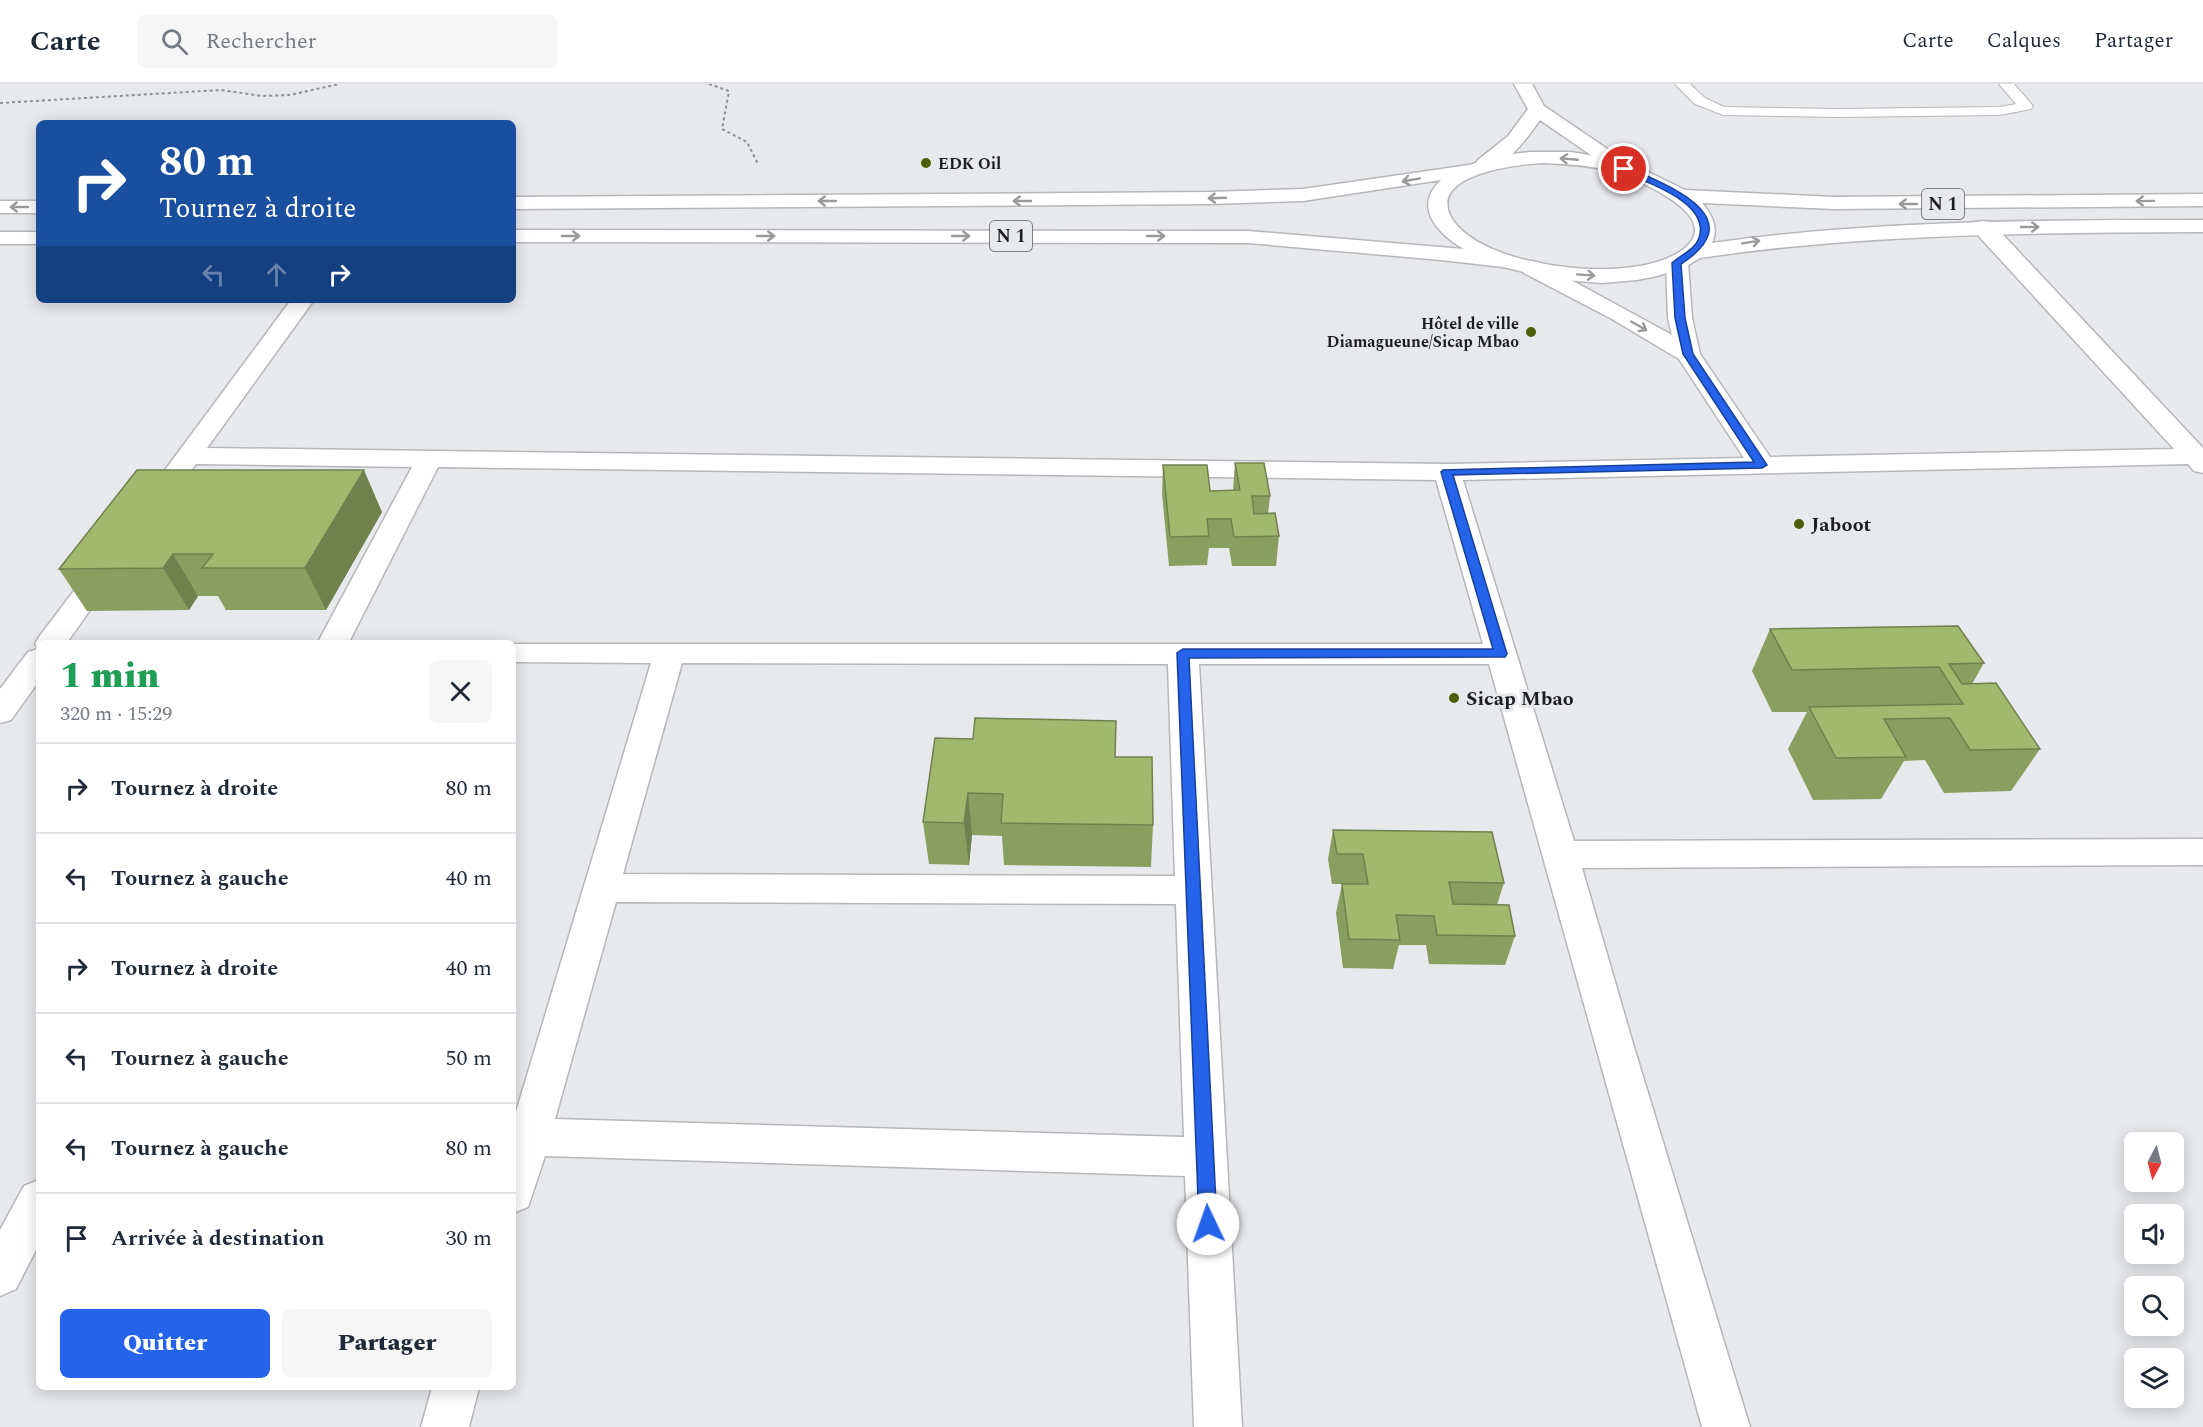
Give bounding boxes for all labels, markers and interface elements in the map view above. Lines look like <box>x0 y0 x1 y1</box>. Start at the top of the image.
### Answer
search box <box>137 14 557 68</box>
text: Carte <box>30 20 101 63</box>
icon: search <box>158 25 191 58</box>
text: Rechercher <box>206 25 316 58</box>
text: Carte <box>1902 25 1954 57</box>
text: Calques <box>1987 25 2061 57</box>
text: Partager <box>2094 25 2173 57</box>
text: 80 m <box>159 131 254 194</box>
pin <box>1598 143 1649 194</box>
icon: right <box>60 144 138 222</box>
place label: EDK Oil <box>938 152 1001 176</box>
icon: arrive <box>1607 152 1640 185</box>
one-way arrow <box>1559 153 1579 164</box>
marker: EDK Oil <box>919 156 933 170</box>
one-way arrow <box>1401 175 1421 186</box>
text: Tournez à droite <box>159 188 356 230</box>
road number: N 1 <box>1922 189 1964 219</box>
one-way arrow <box>1207 192 1227 204</box>
one-way arrow <box>817 195 837 207</box>
one-way arrow <box>1012 195 1032 207</box>
one-way arrow <box>2135 195 2155 207</box>
one-way arrow <box>1898 198 1918 210</box>
one-way arrow <box>10 201 30 213</box>
road number: N 1 <box>990 221 1032 251</box>
one-way arrow <box>2019 221 2039 233</box>
one-way arrow <box>561 230 581 242</box>
one-way arrow <box>756 230 776 242</box>
one-way arrow <box>951 230 971 242</box>
one-way arrow <box>1146 230 1166 242</box>
one-way arrow <box>1741 237 1761 248</box>
icon: left <box>197 258 230 291</box>
icon: ahead <box>260 258 293 291</box>
icon: right <box>323 258 356 291</box>
one-way arrow <box>1576 270 1596 281</box>
place label: Hôtel de ville Diamagueune/Sicap Mbao <box>1327 312 1519 354</box>
one-way arrow <box>1630 320 1647 332</box>
marker: Hôtel de ville Diamagueune/Sicap Mbao <box>1524 325 1538 339</box>
place label: Jaboot <box>1811 510 1872 540</box>
marker: Jaboot <box>1792 517 1806 531</box>
text: 1 min <box>60 649 160 704</box>
button: close <box>429 660 492 723</box>
place label: Sicap Mbao <box>1466 684 1574 714</box>
marker: Sicap Mbao <box>1447 691 1461 705</box>
text: 320 m · 15:29 <box>60 699 172 729</box>
icon: right <box>60 772 93 805</box>
text: Tournez à droite <box>111 772 278 805</box>
text: 80 m <box>446 772 492 805</box>
icon: left <box>60 862 93 895</box>
text: Tournez à gauche <box>111 862 289 895</box>
text: 40 m <box>446 862 492 895</box>
icon: right <box>60 952 93 985</box>
text: Tournez à droite <box>111 952 278 985</box>
text: 40 m <box>446 952 492 985</box>
icon: left <box>60 1042 93 1075</box>
text: Tournez à gauche <box>111 1042 289 1075</box>
text: 50 m <box>446 1042 492 1075</box>
icon: left <box>60 1132 93 1165</box>
text: Tournez à gauche <box>111 1132 289 1165</box>
text: 80 m <box>446 1132 492 1165</box>
north arrow <box>2124 1132 2184 1192</box>
map controls <box>2124 1132 2184 1408</box>
position arrow <box>1176 1192 1240 1256</box>
button: sound <box>2124 1204 2184 1264</box>
icon: arrive <box>60 1222 93 1255</box>
text: Arrivée à destination <box>111 1222 325 1255</box>
text: 30 m <box>446 1222 492 1255</box>
button: search <box>2124 1276 2184 1336</box>
button: Quitter <box>60 1309 270 1378</box>
button: Partager <box>282 1309 492 1378</box>
button: layers <box>2124 1348 2184 1408</box>

